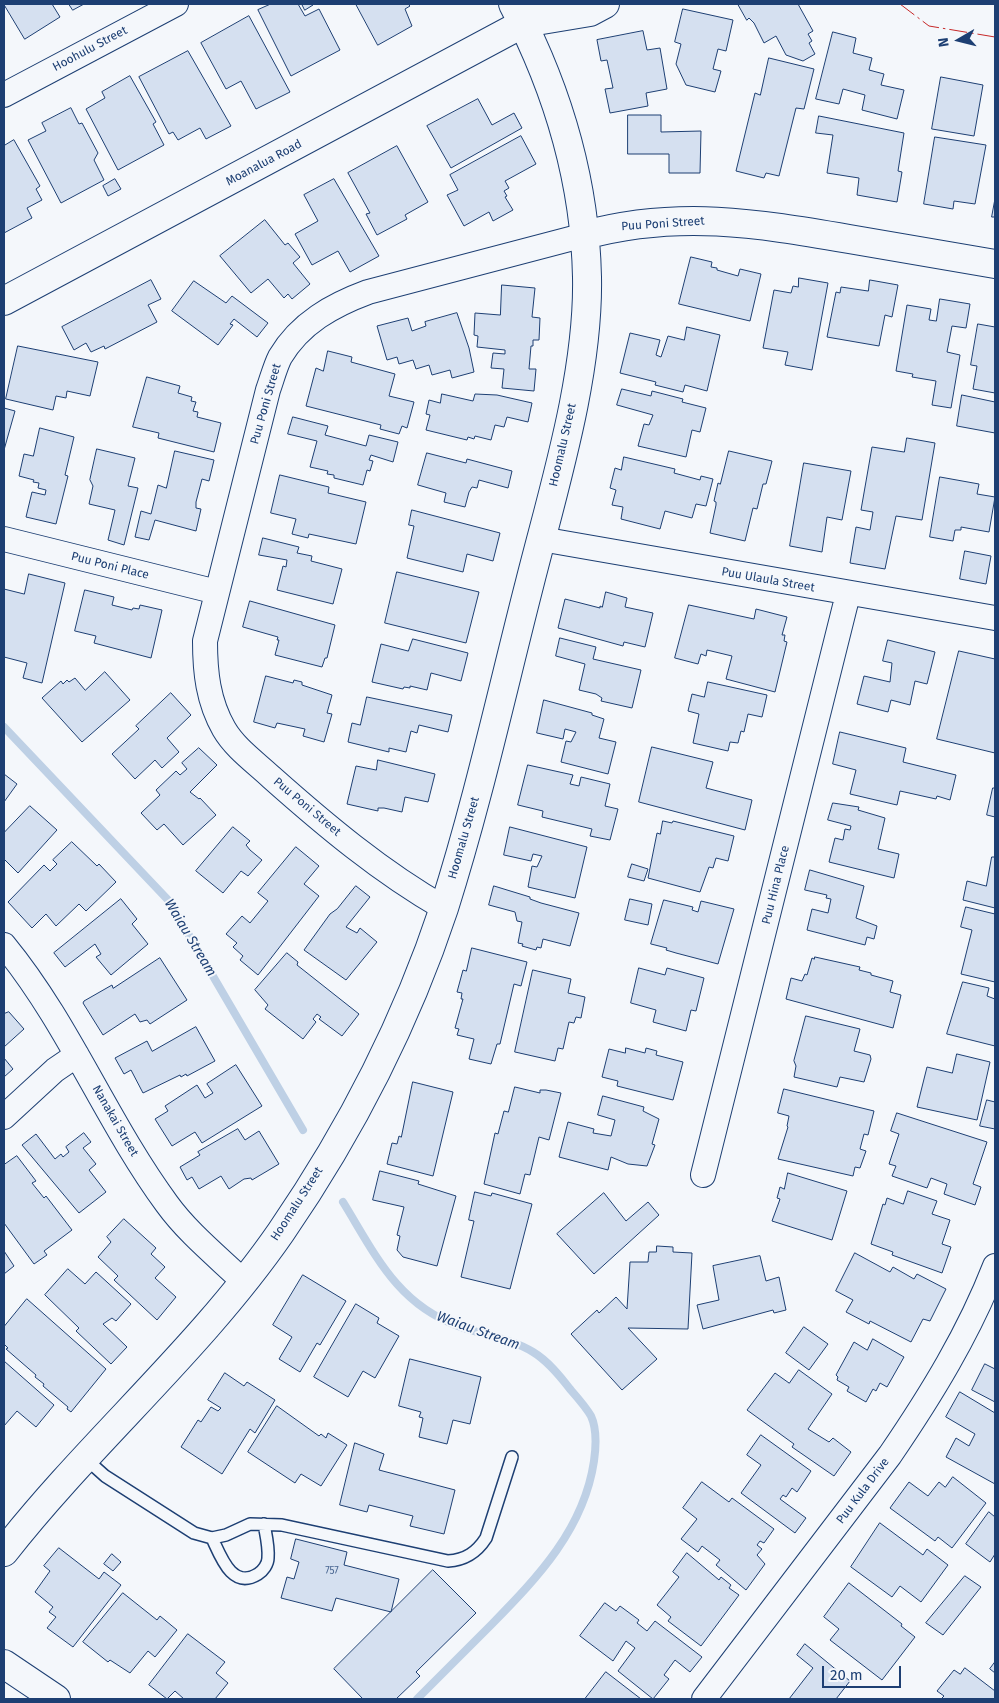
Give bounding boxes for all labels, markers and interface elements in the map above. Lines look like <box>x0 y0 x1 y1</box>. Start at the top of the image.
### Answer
north arrow <box>934 15 984 65</box>
street label: Hoohulu Street <box>50 23 130 75</box>
text: N <box>935 36 953 48</box>
street label: Moanalua Road <box>224 137 304 189</box>
street label: Puu Poni Street <box>621 214 705 234</box>
street label: Puu Poni Street <box>248 362 284 446</box>
street label: Hoomalu Street <box>546 402 580 488</box>
street label: Puu Poni Place <box>70 549 150 583</box>
street label: Puu Ulaula Street <box>720 565 816 595</box>
street label: Puu Poni Street <box>270 775 344 839</box>
street label: Hoomalu Street <box>445 795 483 881</box>
street label: Puu Hina Place <box>759 844 793 926</box>
water label: Waiau Stream <box>160 896 220 980</box>
street label: Nanakai Street <box>89 1083 141 1159</box>
street label: Hoomalu Street <box>268 1164 326 1244</box>
water label: Waiau Stream <box>434 1308 522 1354</box>
street label: Puu Kula Drive <box>833 1455 893 1527</box>
house number: 757 <box>325 1565 339 1577</box>
scale bar <box>824 1656 903 1688</box>
text: 20 m <box>830 1666 863 1684</box>

